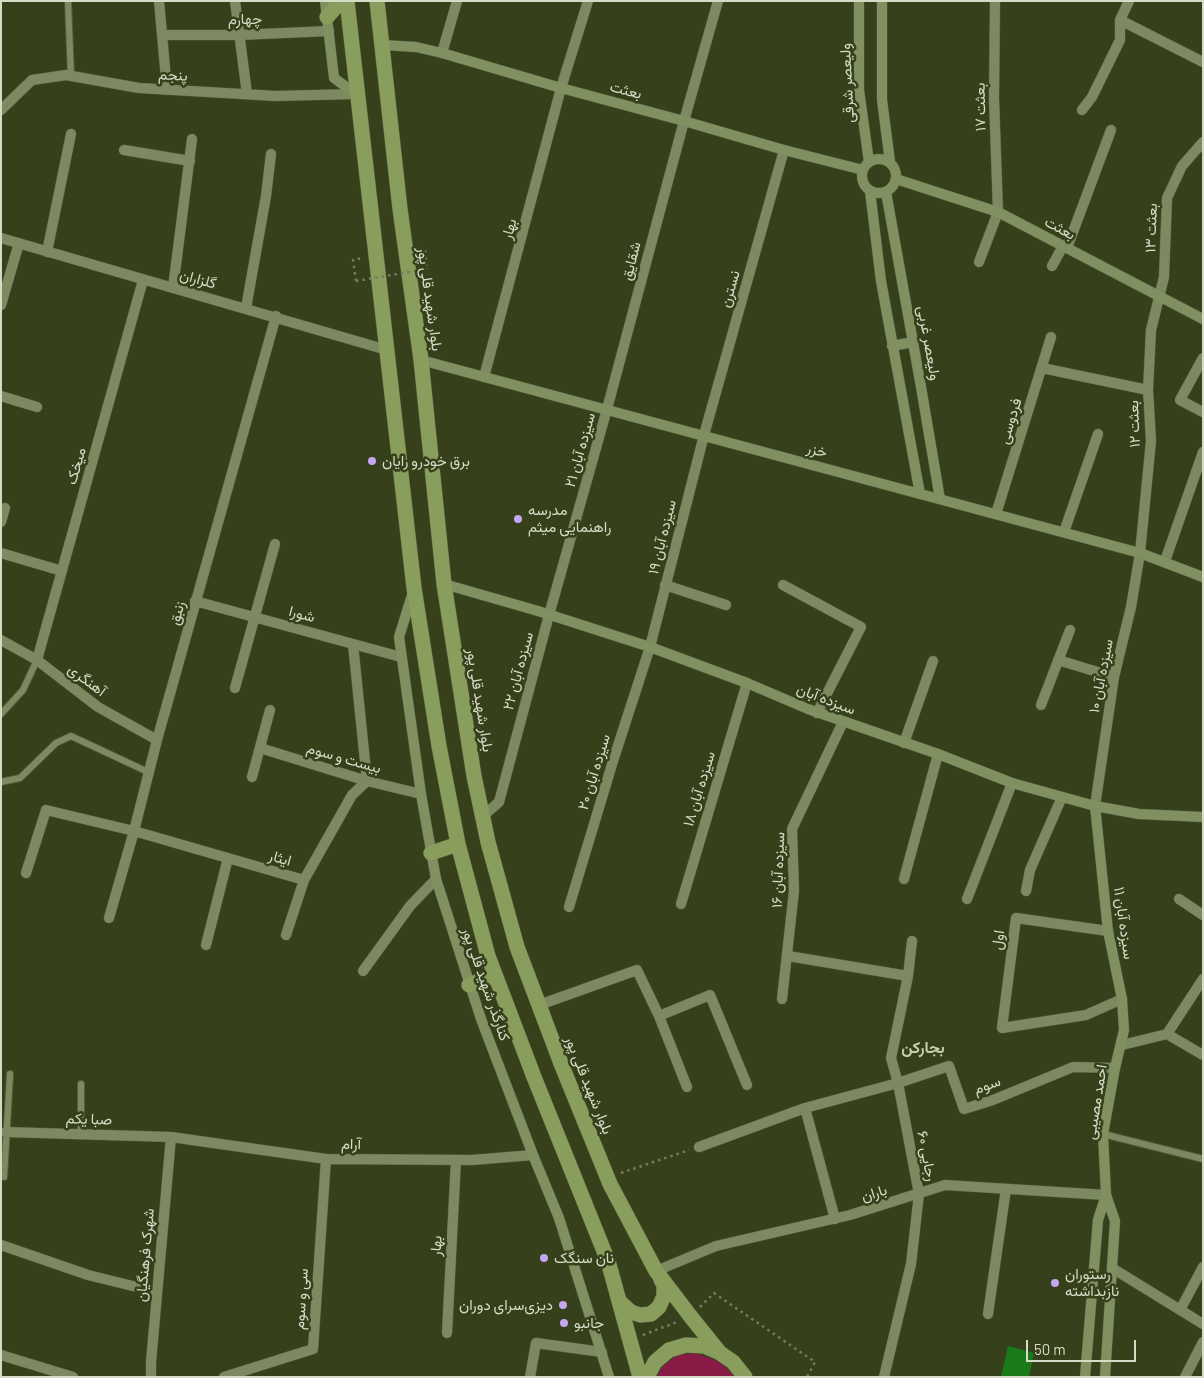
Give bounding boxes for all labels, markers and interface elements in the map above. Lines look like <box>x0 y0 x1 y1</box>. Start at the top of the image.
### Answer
street label: چهارم <box>228 10 262 28</box>
street label: ولیعصر شرقی <box>836 43 858 123</box>
street label: پنجم <box>158 65 188 85</box>
street label: بعثت <box>608 77 644 103</box>
street label: بعثت ۱۷ <box>971 83 989 131</box>
street label: بعثت ۱۳ <box>1141 203 1161 253</box>
street label: بعثت <box>1042 212 1078 244</box>
street label: بهار <box>498 217 520 241</box>
street label: شقایق <box>617 240 645 282</box>
street label: بلوار شهید قلی پور <box>414 246 446 352</box>
street label: گلزاران <box>178 265 218 293</box>
street label: نسترن <box>716 268 744 310</box>
street label: ولیعصر غربی <box>914 304 944 382</box>
street label: فردوسی <box>995 396 1025 446</box>
street label: بعثت ۱۲ <box>1124 400 1144 448</box>
street label: سیزده آبان ۲۱ <box>561 411 599 489</box>
street label: خزر <box>805 439 829 461</box>
street label: میخک <box>62 445 90 487</box>
place label: برق خودرو رایان <box>382 452 470 470</box>
marker: برق خودرو رایان <box>366 455 378 467</box>
street label: سیزده آبان ۱۹ <box>644 498 680 576</box>
place label: مدرسه راهنمایی میثم <box>528 501 611 536</box>
marker: مدرسه راهنمایی میثم <box>512 513 524 525</box>
street label: زنبق <box>165 599 189 627</box>
street label: شورا <box>287 602 317 626</box>
street label: سیزده آبان ۲۲ <box>499 630 537 712</box>
street label: سیزده آبان ‍۱۰ <box>1085 637 1117 715</box>
street label: بلوار شهید قلی پور <box>463 647 497 753</box>
street label: آهنگری <box>64 660 110 700</box>
street label: سیزده آبان <box>794 680 858 718</box>
street label: سیزده آبان ۲۰ <box>574 732 614 812</box>
street label: بیست و سوم <box>305 739 383 777</box>
street label: سیزده آبان ۱۸ <box>679 749 719 829</box>
street label: سیزده آبان ۱۶ <box>768 832 788 908</box>
street label: ایثار <box>266 846 294 870</box>
street label: سیزده آبان ۱۱ <box>1110 886 1138 960</box>
street label: کنارگذر شهید قلی پور <box>458 925 514 1043</box>
street label: اول <box>988 929 1008 951</box>
street label: بلوار شهید قلی پور <box>561 1033 617 1137</box>
district label: بجارکن <box>901 1038 945 1058</box>
street label: احمد مصیبی <box>1081 1063 1111 1141</box>
street label: سوم <box>971 1072 1003 1098</box>
street label: صبا یکم <box>65 1109 113 1129</box>
street label: رجایی ۶۰ <box>913 1129 941 1183</box>
street label: آرام <box>341 1135 361 1153</box>
street label: باران <box>859 1181 889 1205</box>
street label: شهرک فرهنگیان <box>132 1207 158 1303</box>
street label: بهار <box>426 1235 446 1257</box>
place label: نان سنگک <box>554 1249 614 1267</box>
marker: نان سنگک <box>538 1252 550 1264</box>
place label: رستوران نازبداشته <box>1065 1265 1119 1300</box>
street label: سی و سوم <box>290 1268 312 1330</box>
marker: رستوران نازبداشته <box>1049 1277 1061 1289</box>
place label: دیزی‌سرای دوران <box>459 1296 553 1314</box>
marker: دیزی‌سرای دوران <box>557 1299 569 1311</box>
place label: جانبو <box>574 1314 604 1332</box>
marker: جانبو <box>558 1317 570 1329</box>
scale bar <box>1029 1330 1139 1362</box>
text: 50 m <box>1034 1340 1066 1358</box>

